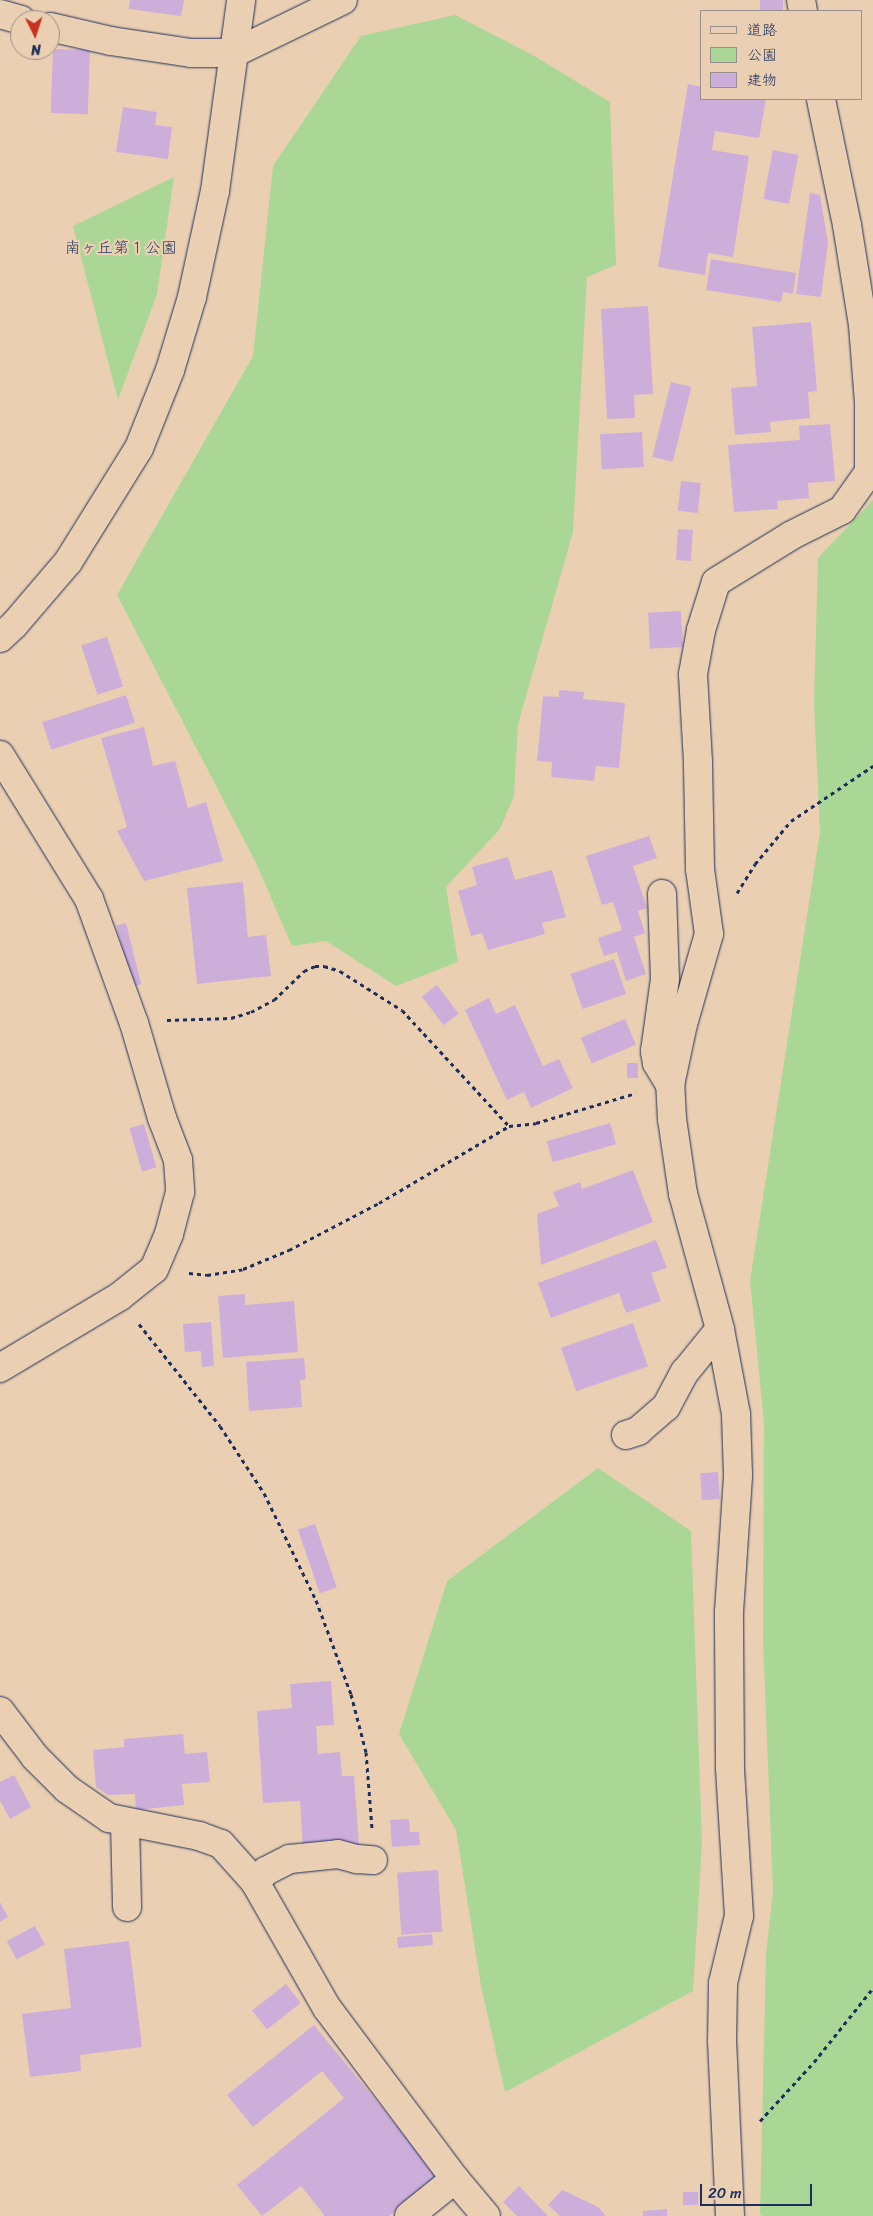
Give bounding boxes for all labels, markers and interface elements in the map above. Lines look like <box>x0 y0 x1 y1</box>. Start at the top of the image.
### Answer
north arrow <box>10 10 60 60</box>
legend <box>700 10 863 100</box>
text: 道路 <box>747 17 777 43</box>
text: N <box>30 37 42 62</box>
text: 公園 <box>747 42 777 68</box>
text: 建物 <box>747 67 777 93</box>
park label: 南ヶ丘第１公園 <box>65 238 177 258</box>
scale bar <box>703 2174 816 2206</box>
text: 20 m <box>708 2180 742 2206</box>

